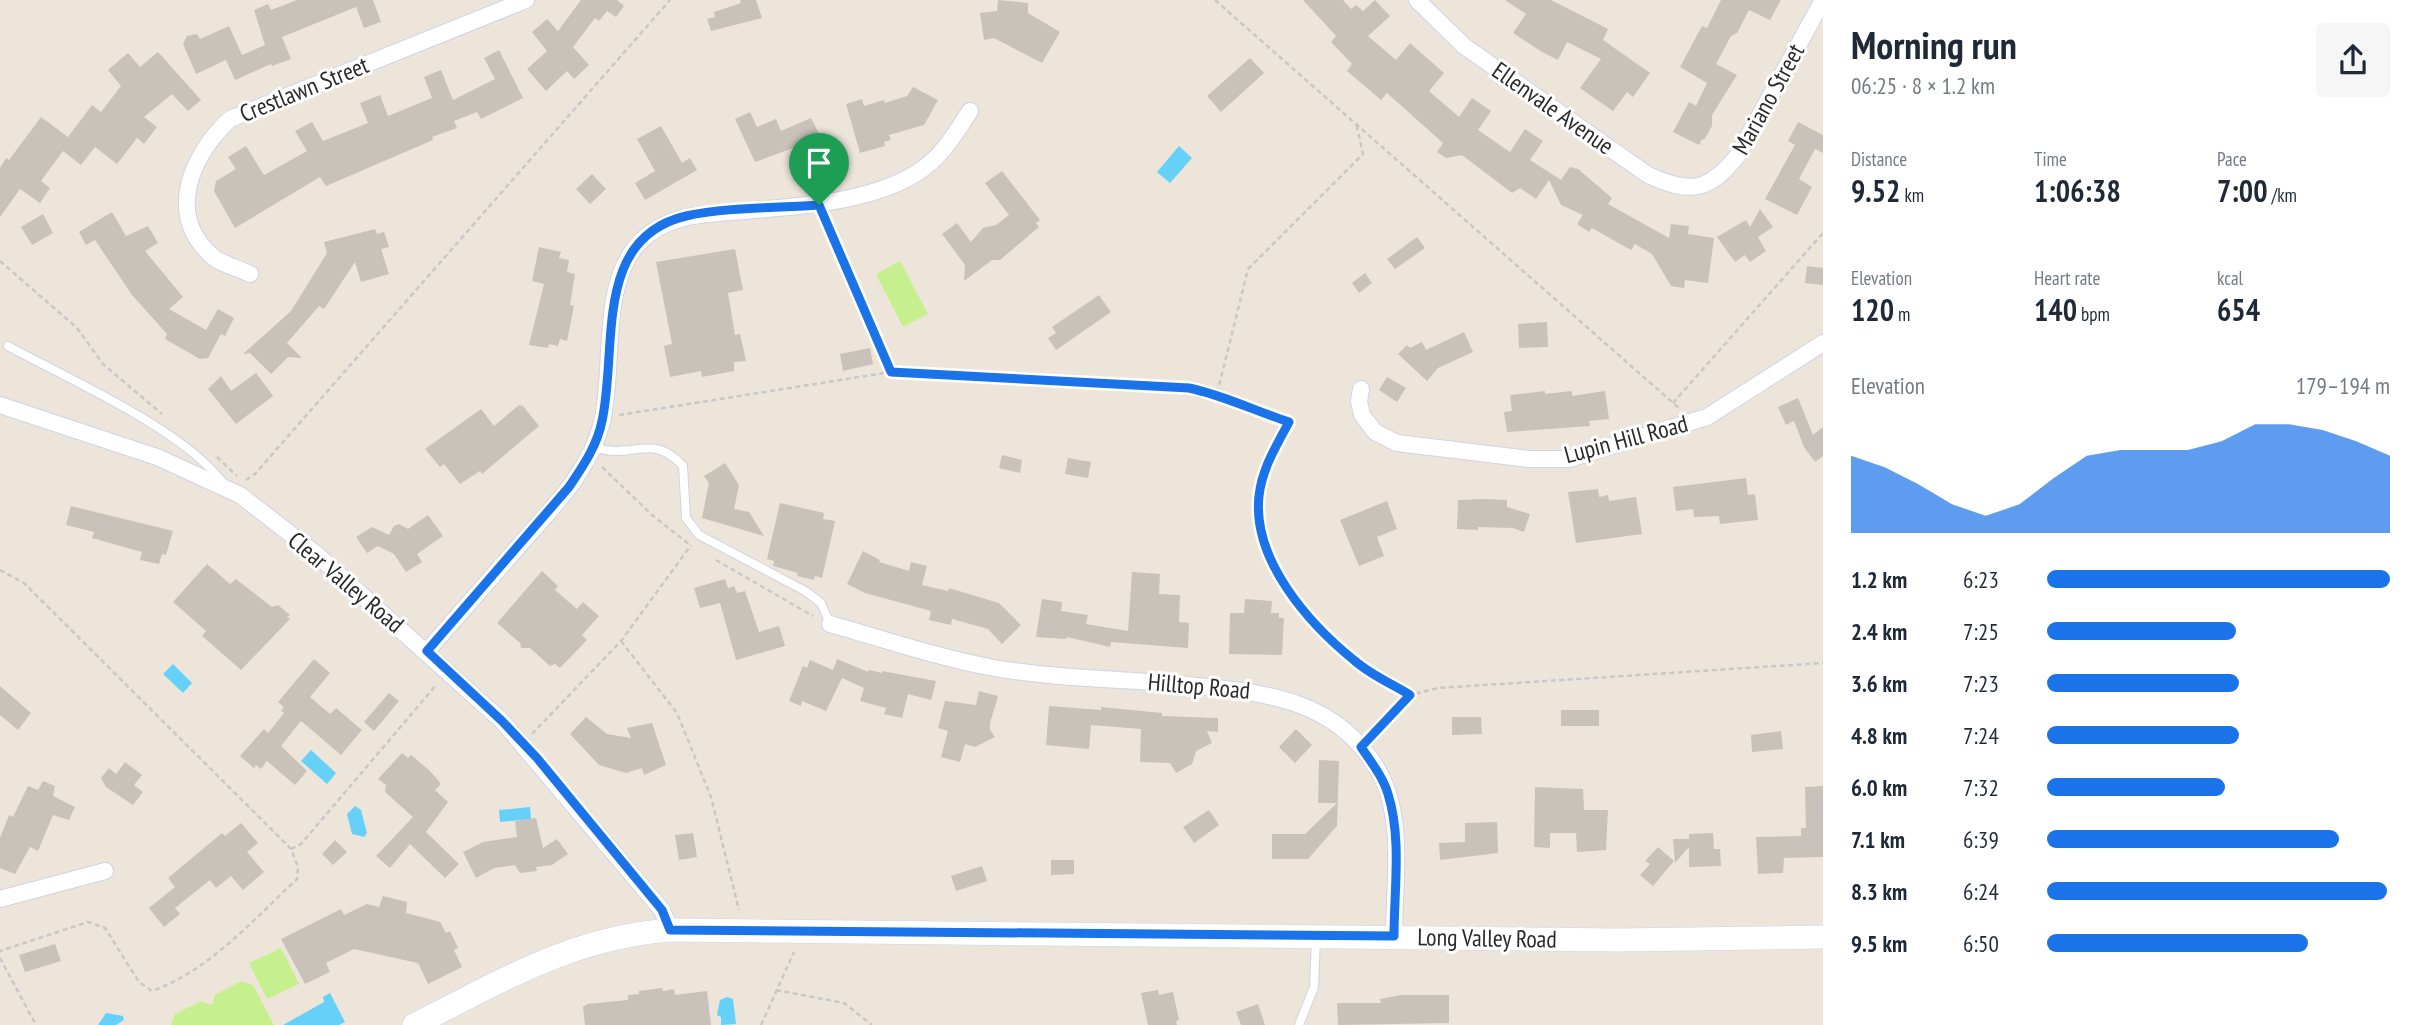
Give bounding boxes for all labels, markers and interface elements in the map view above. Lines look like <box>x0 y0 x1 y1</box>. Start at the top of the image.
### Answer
text: Morning run <box>1851 20 2017 69</box>
button: share <box>2316 23 2390 97</box>
street label: Mariano Street <box>1725 38 1811 160</box>
street label: Crestlawn Street <box>235 49 373 129</box>
street label: Ellenvale Avenue <box>1486 55 1620 161</box>
text: 06:25 · 8 × 1.2 km <box>1851 71 1995 100</box>
pin <box>789 133 849 205</box>
icon: arrive <box>800 144 838 182</box>
text: Distance <box>1851 147 1907 171</box>
text: Time <box>2034 147 2067 171</box>
text: Pace <box>2217 147 2247 171</box>
text: 9.52 <box>1851 171 1900 210</box>
text: 1:06:38 <box>2034 171 2121 210</box>
text: 7:00 <box>2217 171 2268 210</box>
text: km <box>1900 183 1924 207</box>
text: /km <box>2268 183 2297 207</box>
text: Elevation <box>1851 266 1912 290</box>
text: Heart rate <box>2034 266 2100 290</box>
text: kcal <box>2217 266 2243 290</box>
text: 120 <box>1851 290 1894 329</box>
text: 140 <box>2034 290 2077 329</box>
text: 654 <box>2217 290 2260 329</box>
text: m <box>1894 302 1910 326</box>
text: bpm <box>2077 302 2110 326</box>
text: Elevation <box>1851 371 1925 400</box>
text: 179–194 m <box>2296 371 2390 400</box>
street label: Lupin Hill Road <box>1561 408 1691 470</box>
street label: Clear Valley Road <box>282 524 410 640</box>
text: 1.2 km <box>1851 565 1907 594</box>
text: 6:23 <box>1963 565 1999 594</box>
text: 2.4 km <box>1851 617 1907 646</box>
text: 7:25 <box>1963 617 1999 646</box>
street label: Hilltop Road <box>1147 666 1251 706</box>
text: 3.6 km <box>1851 669 1907 698</box>
text: 7:23 <box>1963 669 1999 698</box>
text: 4.8 km <box>1851 721 1907 750</box>
text: 7:24 <box>1963 721 1999 750</box>
text: 6.0 km <box>1851 773 1907 802</box>
text: 7:32 <box>1963 773 1999 802</box>
text: 7.1 km <box>1851 825 1905 854</box>
text: 6:39 <box>1963 825 1999 854</box>
text: 8.3 km <box>1851 877 1907 906</box>
text: 6:24 <box>1963 877 1999 906</box>
street label: Long Valley Road <box>1417 921 1557 955</box>
text: 9.5 km <box>1851 929 1907 958</box>
text: 6:50 <box>1963 929 1999 958</box>

